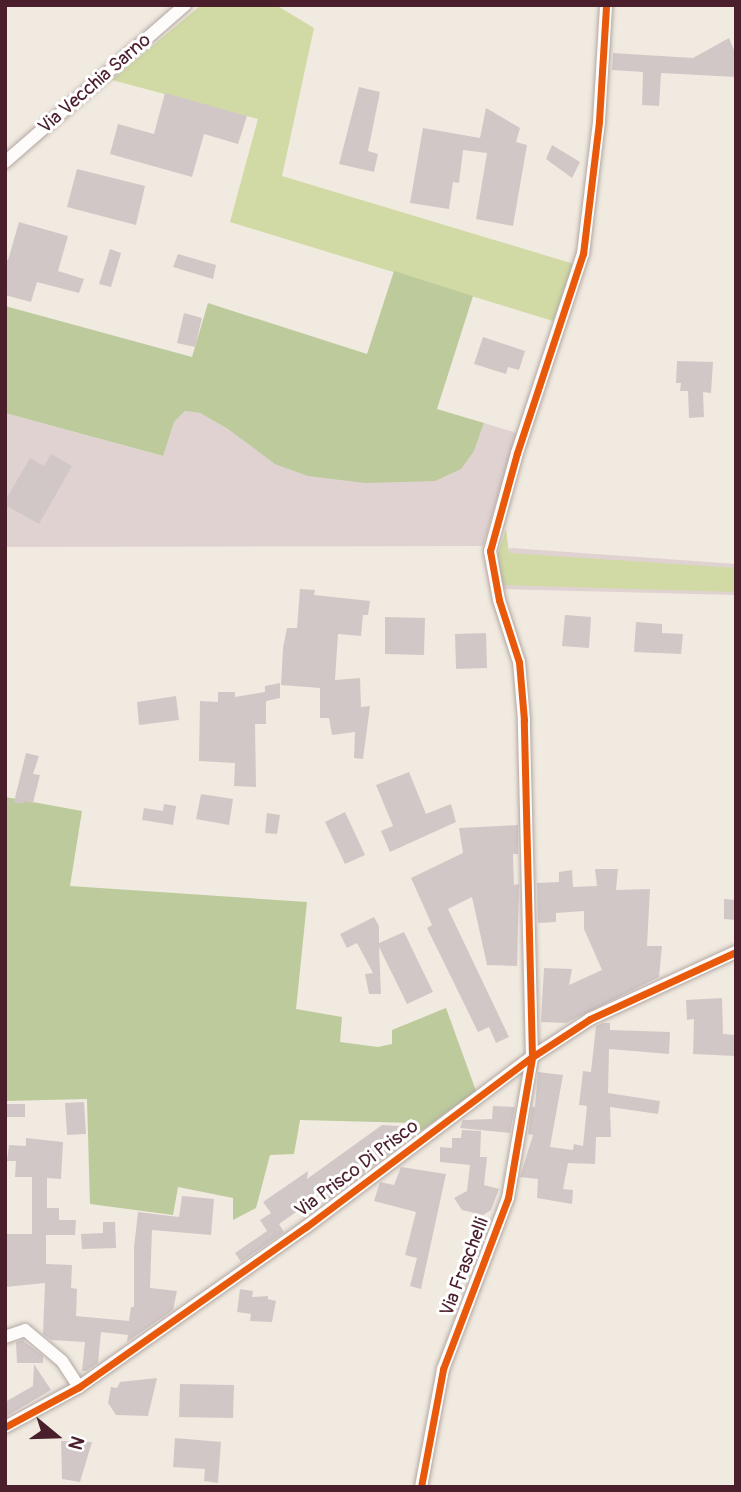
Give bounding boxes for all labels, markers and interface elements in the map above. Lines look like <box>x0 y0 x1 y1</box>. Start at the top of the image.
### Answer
street label: Via Vecchia Sarno <box>34 29 156 139</box>
street label: Via Prisco Di Prisco <box>291 1115 423 1223</box>
street label: Via Fraschelli <box>436 1215 494 1319</box>
north arrow <box>21 1401 91 1471</box>
text: N <box>62 1433 89 1453</box>

